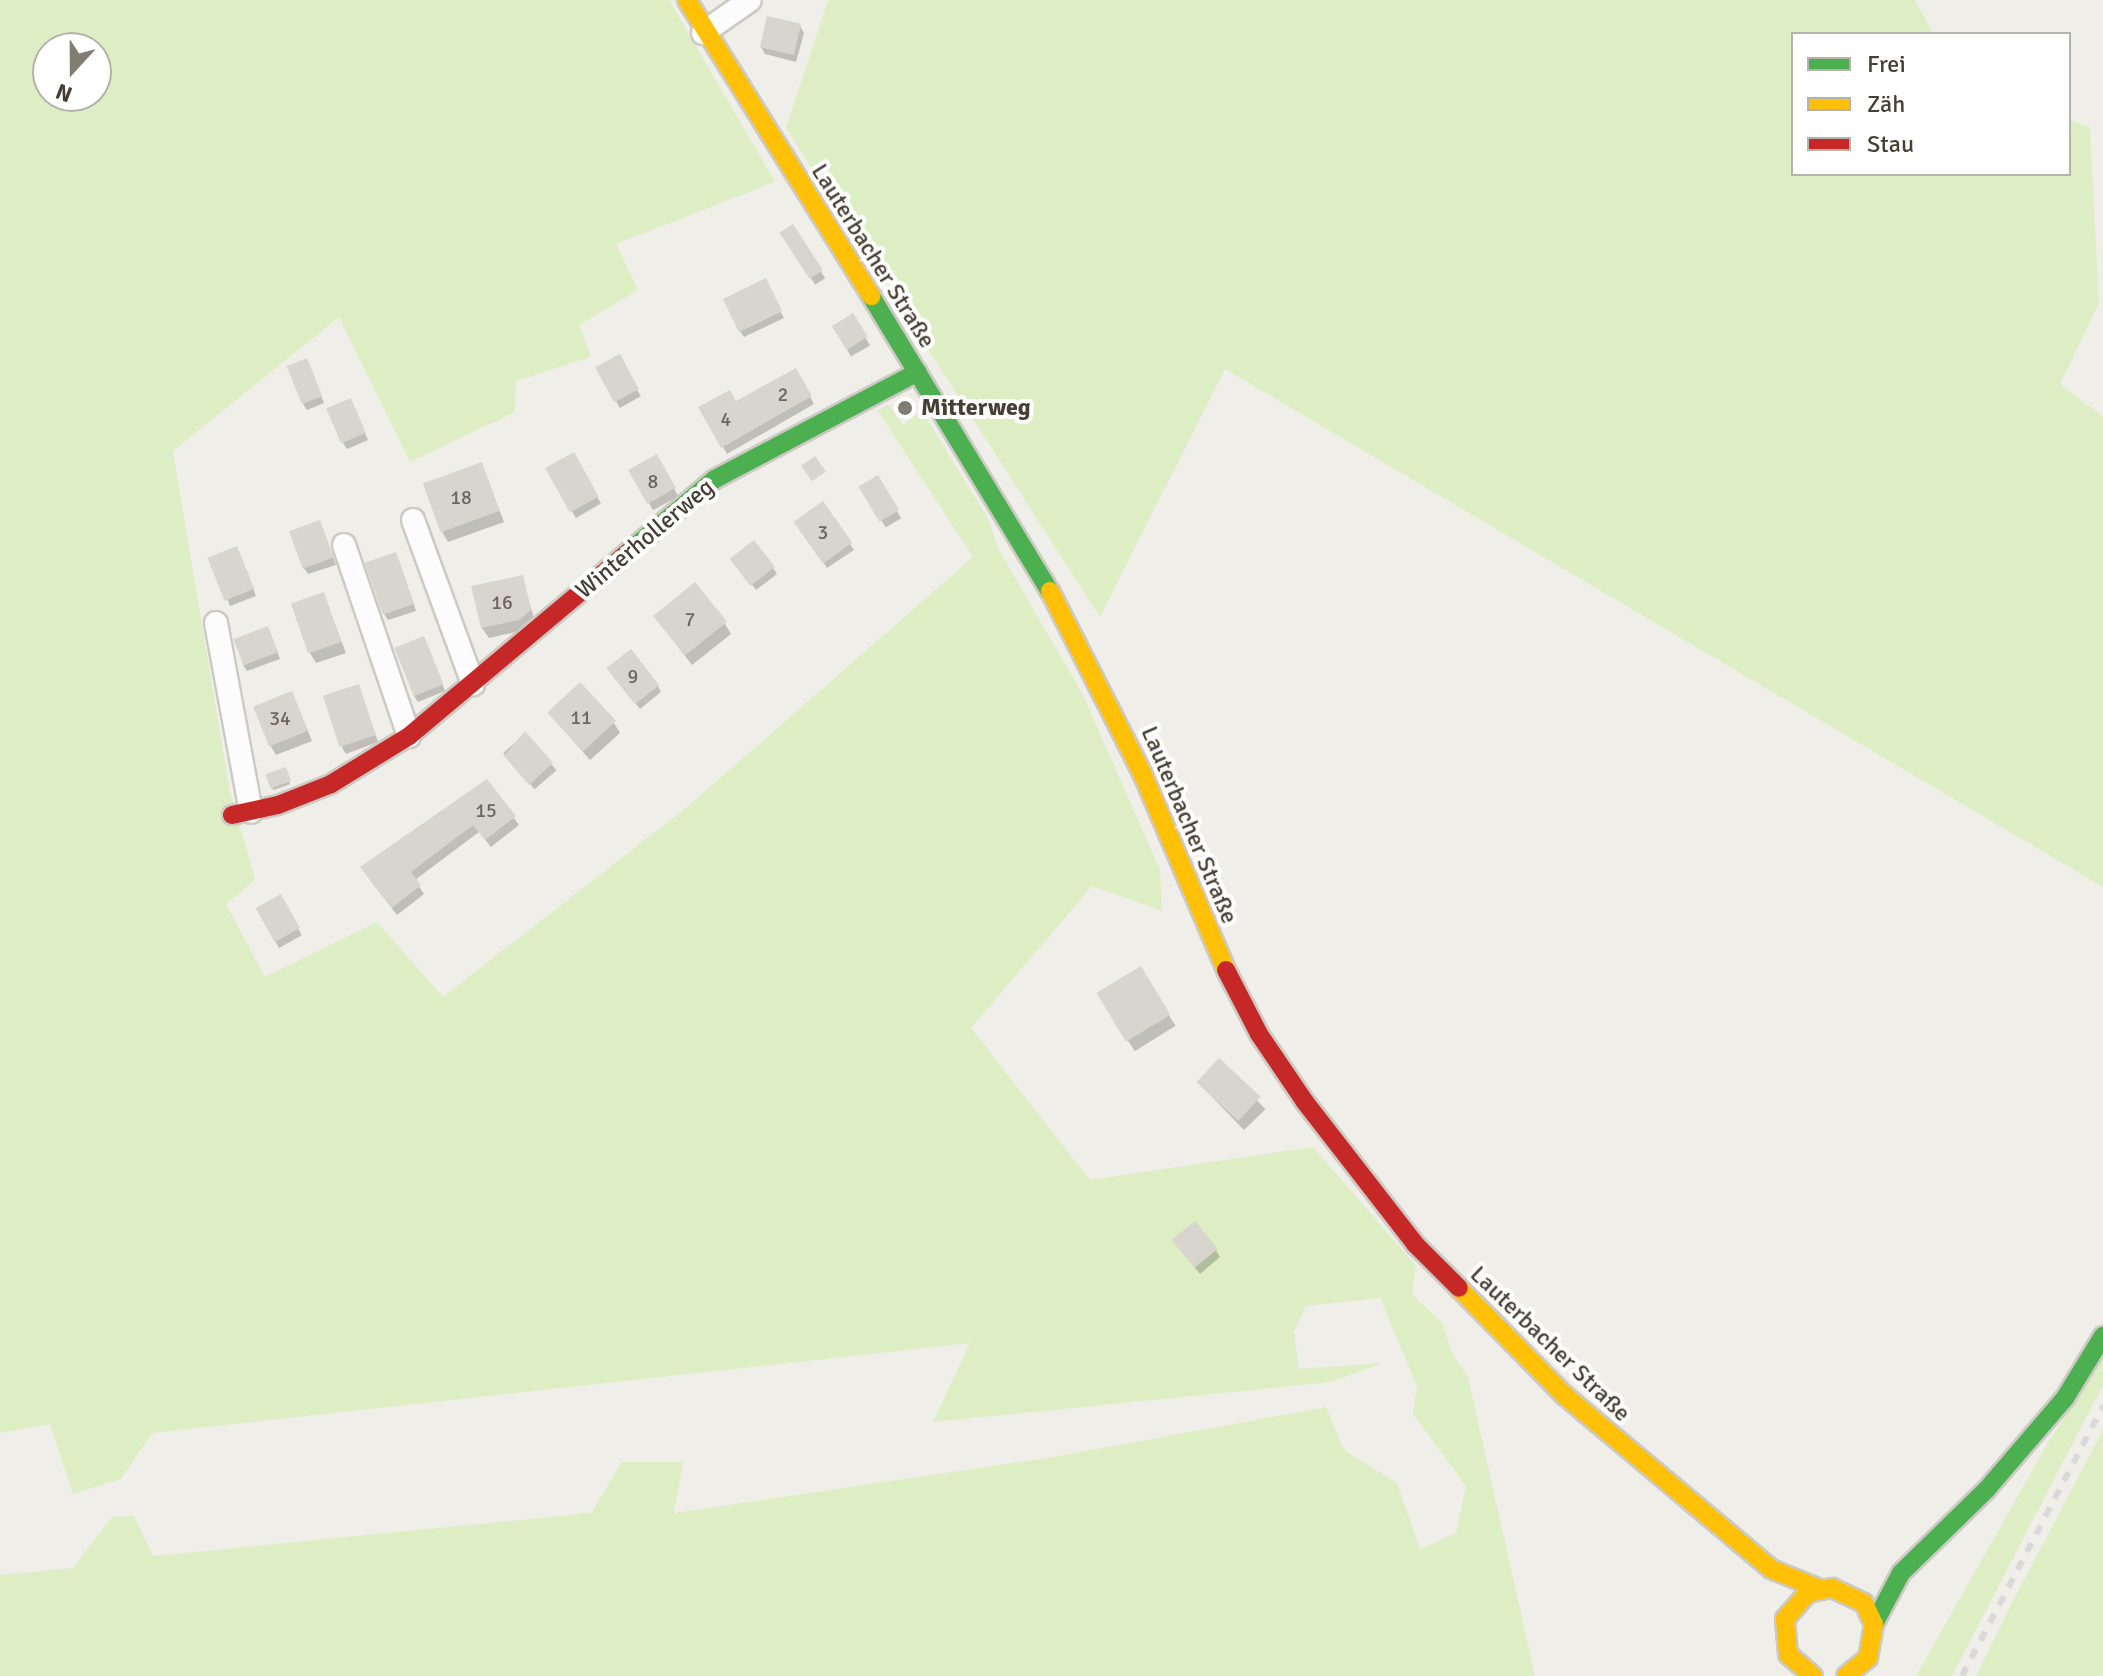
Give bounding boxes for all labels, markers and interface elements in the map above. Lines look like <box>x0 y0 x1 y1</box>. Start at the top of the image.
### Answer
north arrow <box>32 32 112 112</box>
legend <box>1791 32 2071 176</box>
text: Frei <box>1867 49 1906 79</box>
text: N <box>52 78 76 108</box>
text: Zäh <box>1867 89 1905 119</box>
text: Stau <box>1867 129 1914 159</box>
street label: Lauterbacher Straße <box>805 159 941 353</box>
house number: 2 <box>778 382 788 406</box>
place label: Mitterweg <box>921 394 1031 422</box>
marker: Mitterweg <box>896 399 914 417</box>
house number: 4 <box>721 407 731 431</box>
house number: 8 <box>648 469 658 493</box>
street label: Winterhollerweg <box>570 473 720 605</box>
house number: 18 <box>450 485 472 509</box>
house number: 3 <box>818 520 828 544</box>
house number: 16 <box>491 590 513 614</box>
house number: 7 <box>685 607 695 631</box>
house number: 9 <box>628 664 638 688</box>
house number: 11 <box>570 705 592 729</box>
house number: 34 <box>269 706 291 730</box>
street label: Lauterbacher Straße <box>1134 722 1244 928</box>
house number: 15 <box>475 798 497 822</box>
street label: Lauterbacher Straße <box>1464 1260 1636 1428</box>

